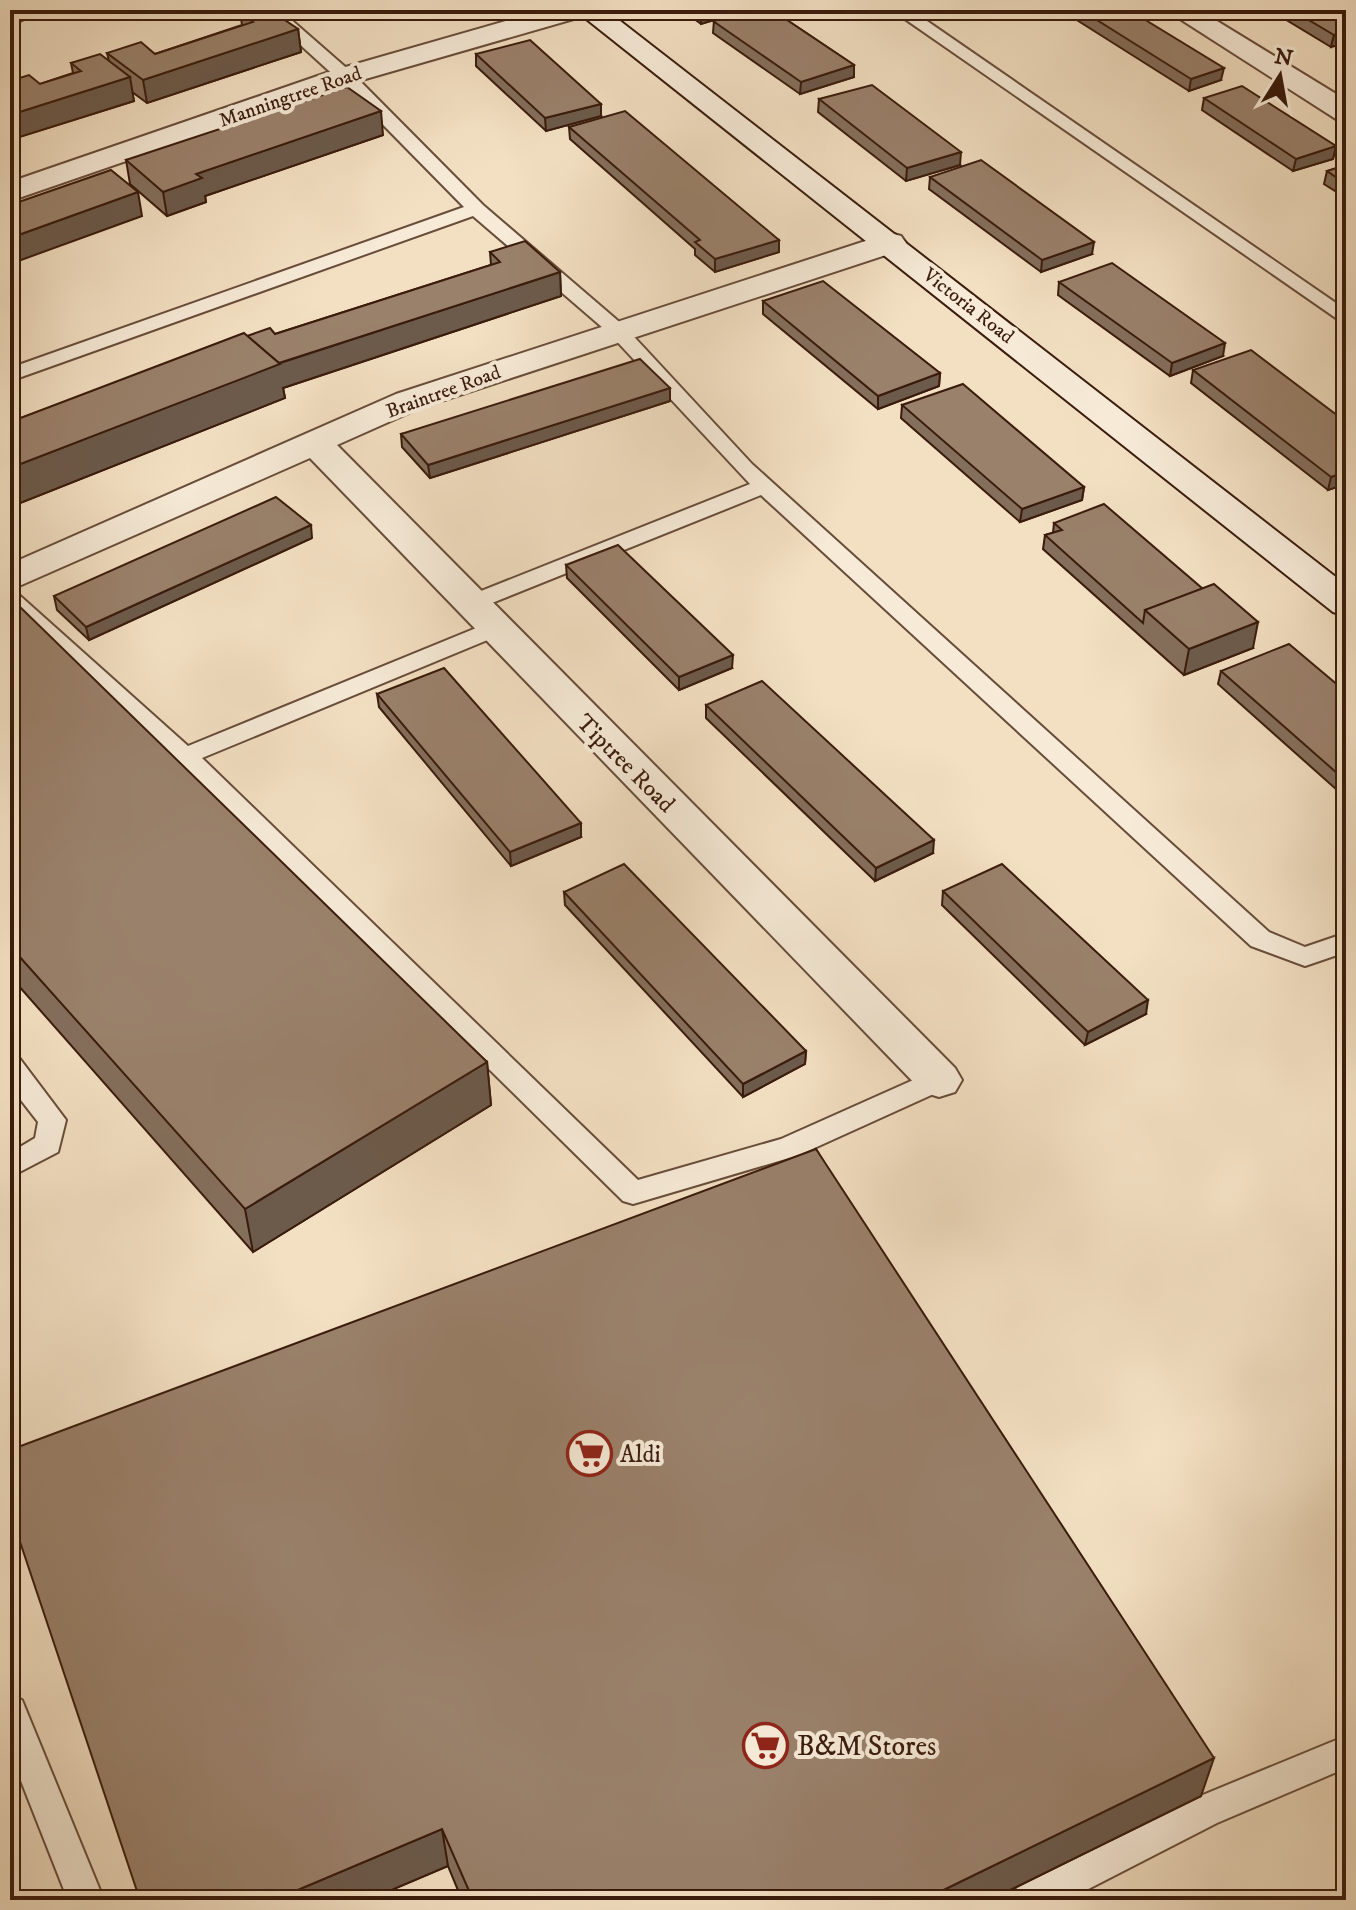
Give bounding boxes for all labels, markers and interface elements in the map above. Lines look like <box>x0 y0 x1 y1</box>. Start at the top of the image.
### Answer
north arrow <box>1240 36 1320 116</box>
text: N <box>1272 43 1295 73</box>
street label: Manningtree Road <box>216 61 365 134</box>
street label: Victoria Road <box>917 262 1019 350</box>
street label: Braintree Road <box>383 360 504 425</box>
street label: Tiptree Road <box>570 708 681 819</box>
supermarket icon: Aldi <box>565 1430 613 1478</box>
place label: Aldi <box>620 1440 661 1470</box>
supermarket icon: B&M Stores <box>742 1721 790 1769</box>
place label: B&M Stores <box>797 1729 936 1764</box>

